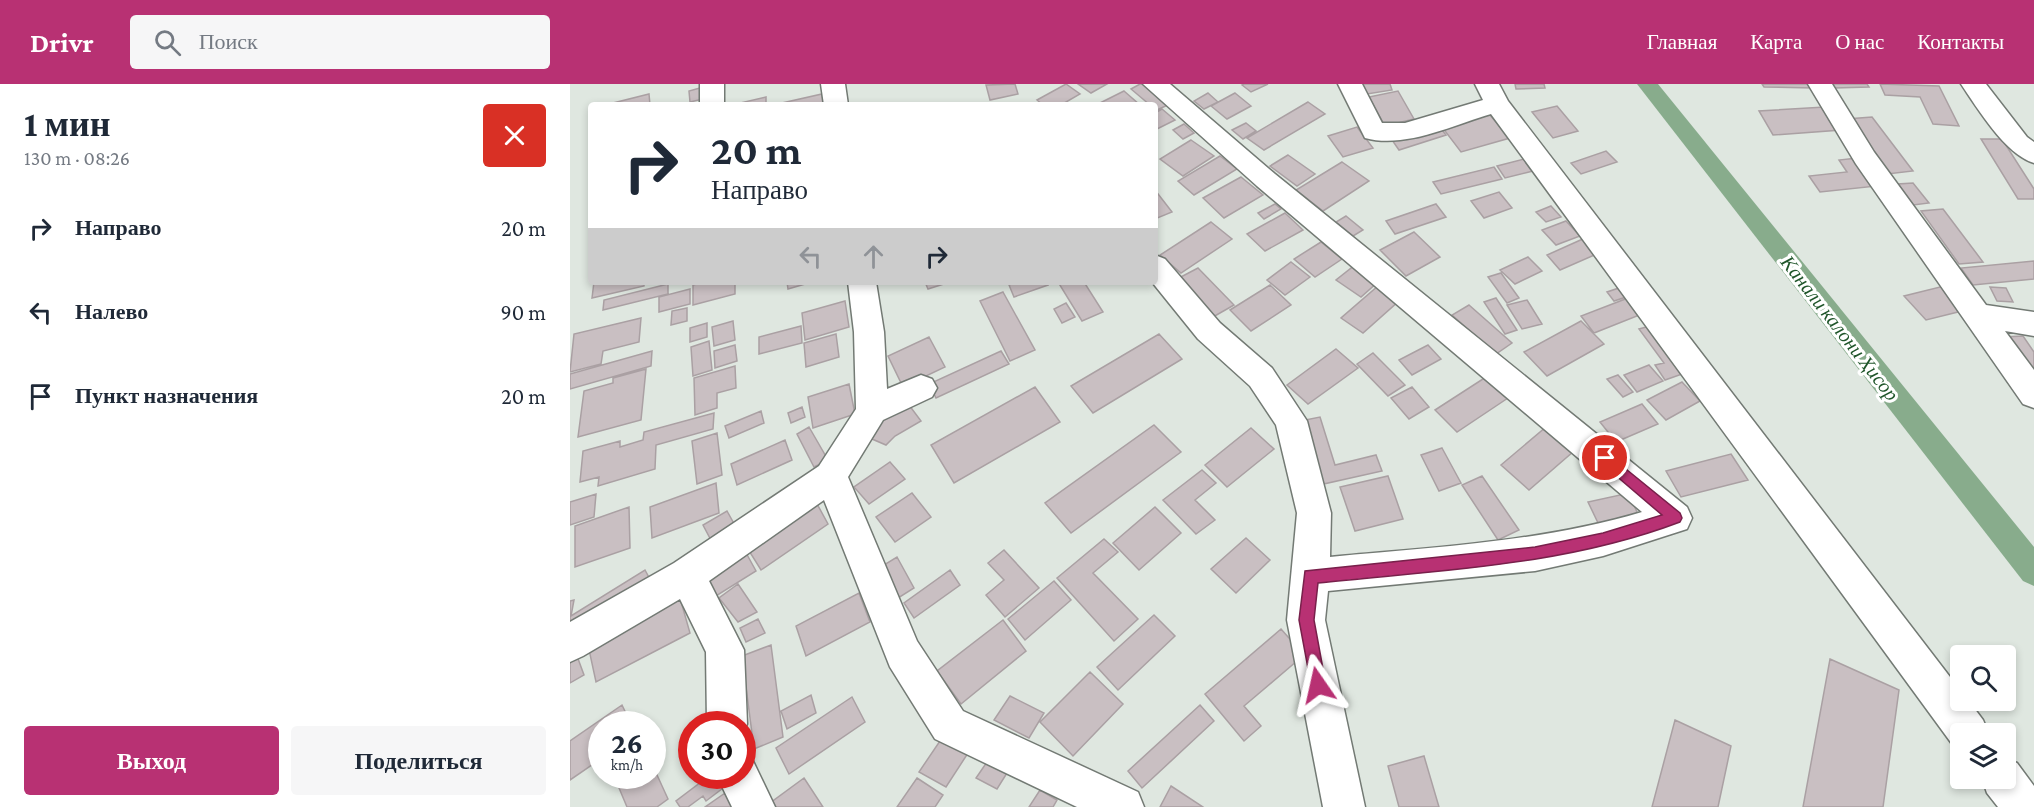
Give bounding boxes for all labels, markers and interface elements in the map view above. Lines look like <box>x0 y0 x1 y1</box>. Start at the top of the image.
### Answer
search box <box>130 15 550 69</box>
icon: search <box>151 26 184 59</box>
text: Drivr <box>30 27 94 58</box>
text: Поиск <box>199 29 258 54</box>
text: Главная <box>1647 30 1717 54</box>
text: Карта <box>1750 30 1802 54</box>
text: О нас <box>1835 30 1884 54</box>
text: Контакты <box>1917 30 2004 54</box>
text: 1 мин <box>24 104 110 144</box>
button: close <box>483 104 546 167</box>
icon: right <box>612 126 690 204</box>
text: 20 m <box>711 126 802 173</box>
text: 130 m · 08:26 <box>24 147 130 169</box>
text: Направо <box>711 175 808 205</box>
icon: right <box>24 212 57 245</box>
text: Направо <box>75 215 161 240</box>
text: 20 m <box>501 216 546 241</box>
icon: left <box>794 240 827 273</box>
icon: ahead <box>857 240 890 273</box>
icon: right <box>920 240 953 273</box>
water label: Канали калони Ҳисор <box>1775 250 1903 405</box>
icon: left <box>24 296 57 329</box>
text: Налево <box>75 299 148 324</box>
text: 90 m <box>501 300 546 325</box>
icon: arrive <box>24 380 57 413</box>
text: Пункт назначения <box>75 383 258 408</box>
text: 20 m <box>501 384 546 409</box>
pin <box>1579 432 1630 483</box>
icon: arrive <box>1588 441 1621 474</box>
map controls <box>1950 645 2016 789</box>
button: search <box>1950 645 2016 711</box>
position arrow <box>1286 653 1350 717</box>
speed limit sign: 30 <box>678 711 756 789</box>
button: layers <box>1950 723 2016 789</box>
button: Выход <box>24 726 279 795</box>
button: Поделиться <box>291 726 546 795</box>
text: 26 <box>611 726 643 759</box>
text: km/h <box>611 757 643 773</box>

